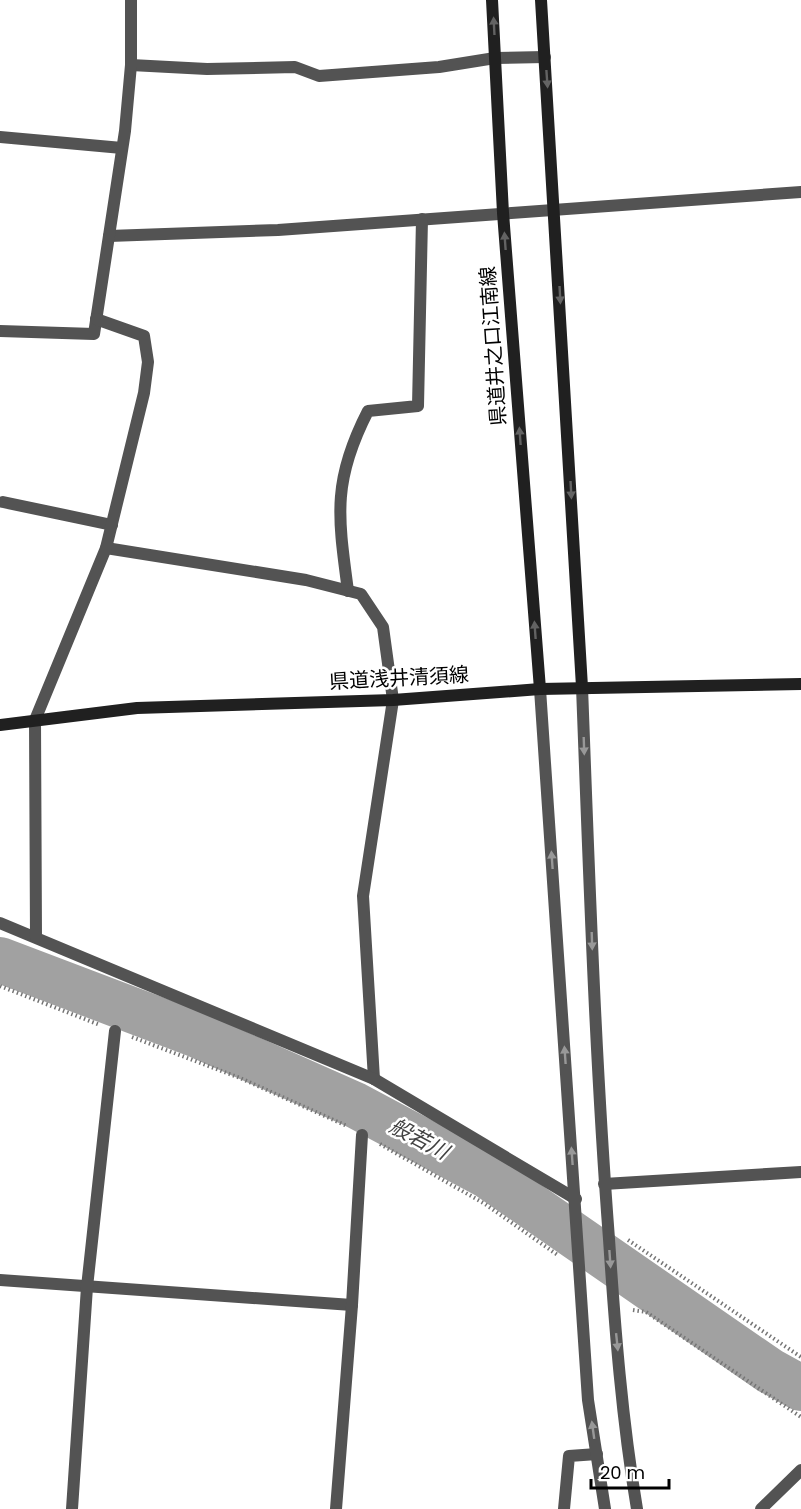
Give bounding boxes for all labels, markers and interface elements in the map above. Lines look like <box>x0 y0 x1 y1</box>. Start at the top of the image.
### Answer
one-way arrow <box>489 16 498 35</box>
one-way arrow <box>542 70 551 89</box>
one-way arrow <box>500 232 510 251</box>
street label: 県道井之口江南線 <box>473 265 513 427</box>
one-way arrow <box>555 285 564 304</box>
one-way arrow <box>515 426 525 445</box>
one-way arrow <box>566 480 575 499</box>
one-way arrow <box>530 621 540 640</box>
street label: 県道浅井清須線 <box>328 660 470 696</box>
one-way arrow <box>579 736 589 755</box>
one-way arrow <box>547 851 556 870</box>
one-way arrow <box>588 931 597 950</box>
one-way arrow <box>560 1045 570 1064</box>
water label: 般若川 <box>385 1111 456 1167</box>
one-way arrow <box>568 1147 577 1166</box>
one-way arrow <box>606 1250 615 1269</box>
one-way arrow <box>612 1332 622 1351</box>
one-way arrow <box>588 1421 597 1440</box>
scale bar <box>591 1452 669 1490</box>
text: 20 m <box>600 1460 645 1485</box>

